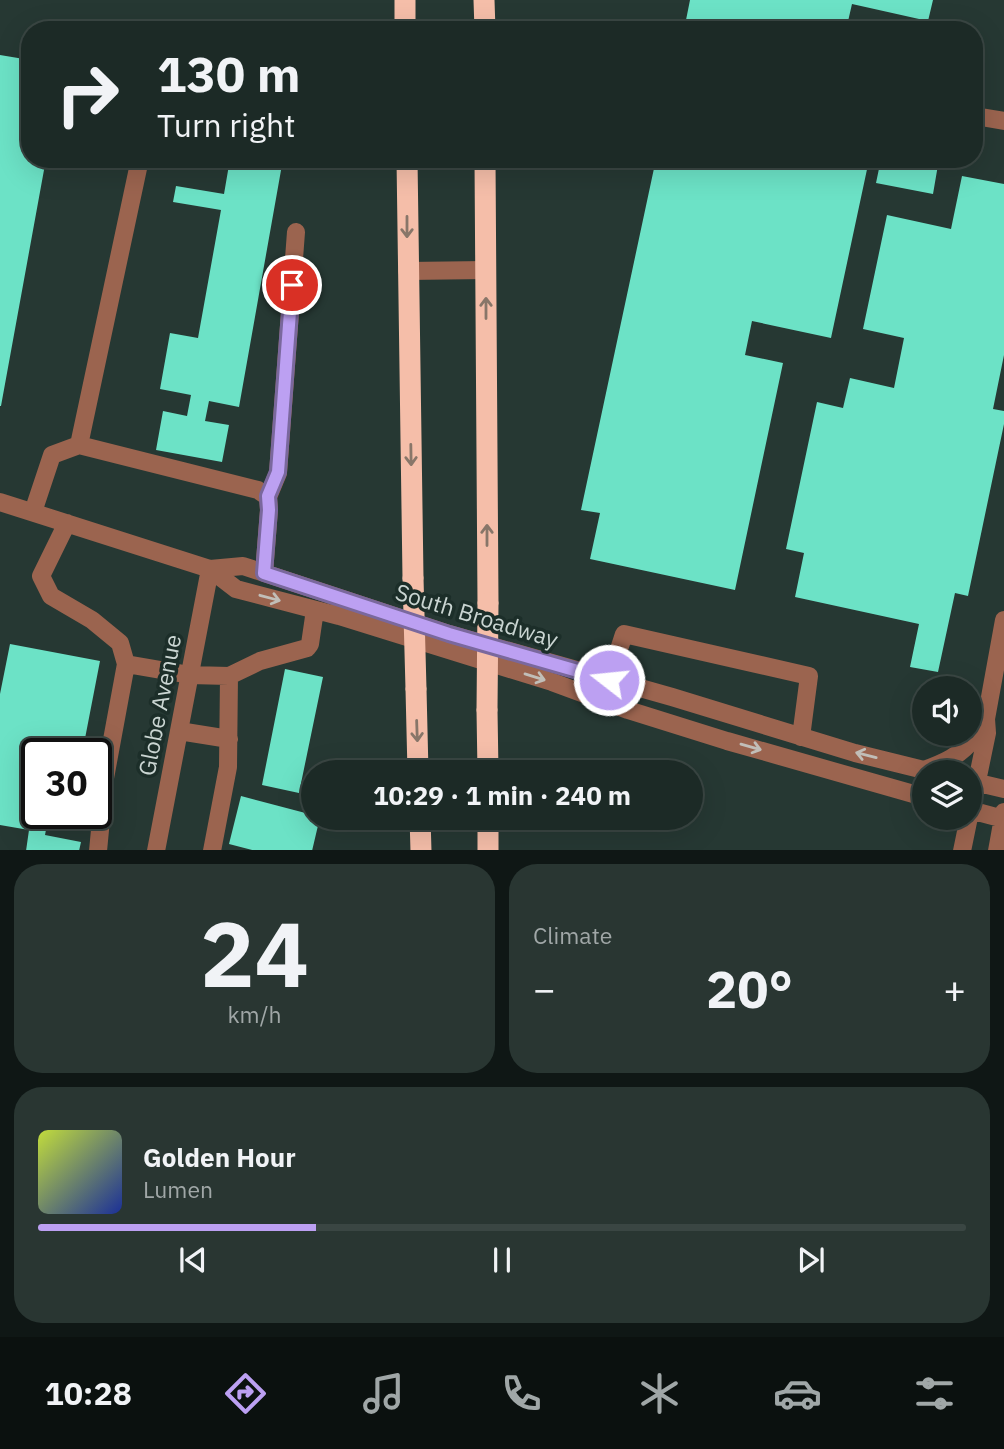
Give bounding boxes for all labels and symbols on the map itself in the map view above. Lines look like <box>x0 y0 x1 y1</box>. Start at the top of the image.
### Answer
one-way arrow <box>400 216 414 239</box>
pin <box>262 255 322 315</box>
one-way arrow <box>479 296 493 319</box>
one-way arrow <box>404 443 418 466</box>
one-way arrow <box>480 524 494 547</box>
street label: South Broadway <box>392 576 563 654</box>
one-way arrow <box>258 592 281 605</box>
street label: Globe Avenue <box>131 632 187 778</box>
position arrow <box>572 643 646 717</box>
one-way arrow <box>524 671 546 684</box>
one-way arrow <box>410 719 424 742</box>
speed limit sign: 30 <box>21 738 112 829</box>
one-way arrow <box>740 742 762 755</box>
one-way arrow <box>855 748 877 761</box>

